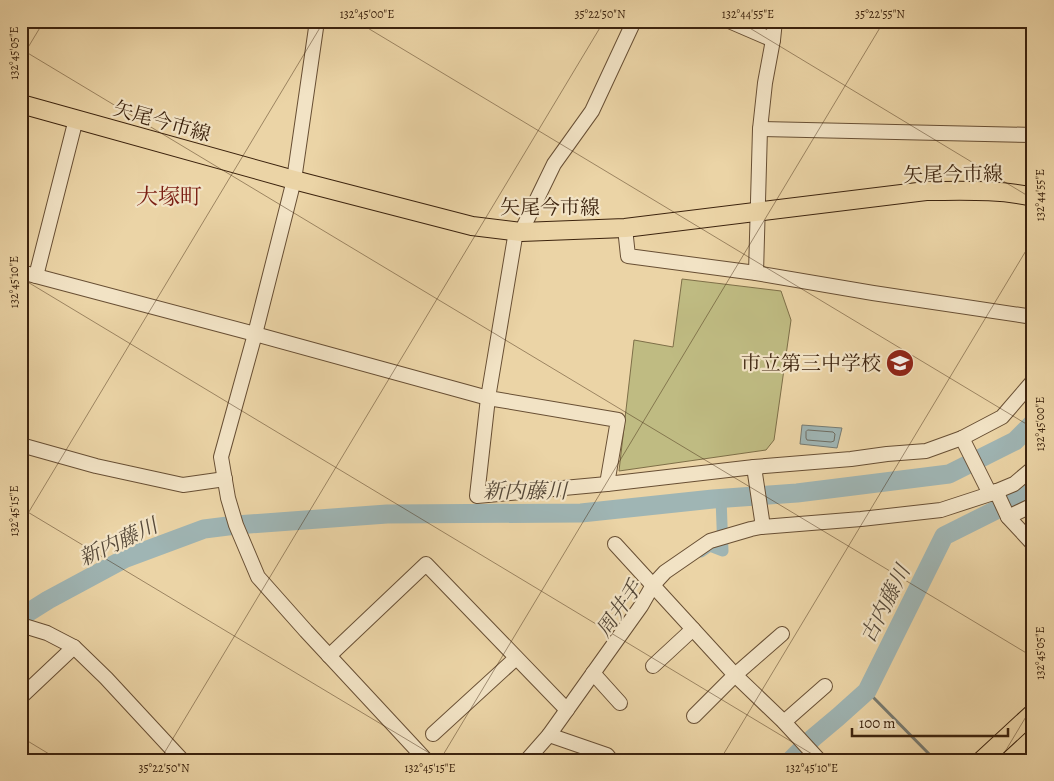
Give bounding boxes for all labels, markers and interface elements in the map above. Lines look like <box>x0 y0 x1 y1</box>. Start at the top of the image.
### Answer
text: 132°45'00"E <box>340 6 394 22</box>
text: 35°22'50"N <box>574 6 626 22</box>
text: 132°44'55"E <box>722 6 774 22</box>
text: 35°22'55"N <box>855 6 905 22</box>
text: 132°45'05"E <box>6 26 22 80</box>
street label: 矢尾今市線 <box>110 95 214 148</box>
street label: 矢尾今市線 <box>903 160 1003 189</box>
text: 132°44'55"E <box>1032 169 1048 221</box>
district label: 大塚町 <box>136 182 202 212</box>
street label: 矢尾今市線 <box>500 194 600 221</box>
text: 132°45'10"E <box>6 256 22 308</box>
school or university icon: 市立第三中学校 <box>885 348 915 378</box>
place label: 市立第三中学校 <box>741 350 881 377</box>
text: 132°45'00"E <box>1032 397 1048 451</box>
water label: 新内藤川 <box>483 477 569 505</box>
text: 132°45'15"E <box>6 485 22 537</box>
water label: 新内藤川 <box>74 511 164 572</box>
water label: 古内藤川 <box>853 558 917 648</box>
water label: 周井手 <box>589 574 650 643</box>
text: 132°45'05"E <box>1032 626 1048 680</box>
scale bar <box>852 706 1008 738</box>
text: 100 m <box>859 713 896 733</box>
text: 35°22'50"N <box>138 760 190 776</box>
text: 132°45'15"E <box>404 760 456 776</box>
text: 132°45'10"E <box>786 760 838 776</box>

